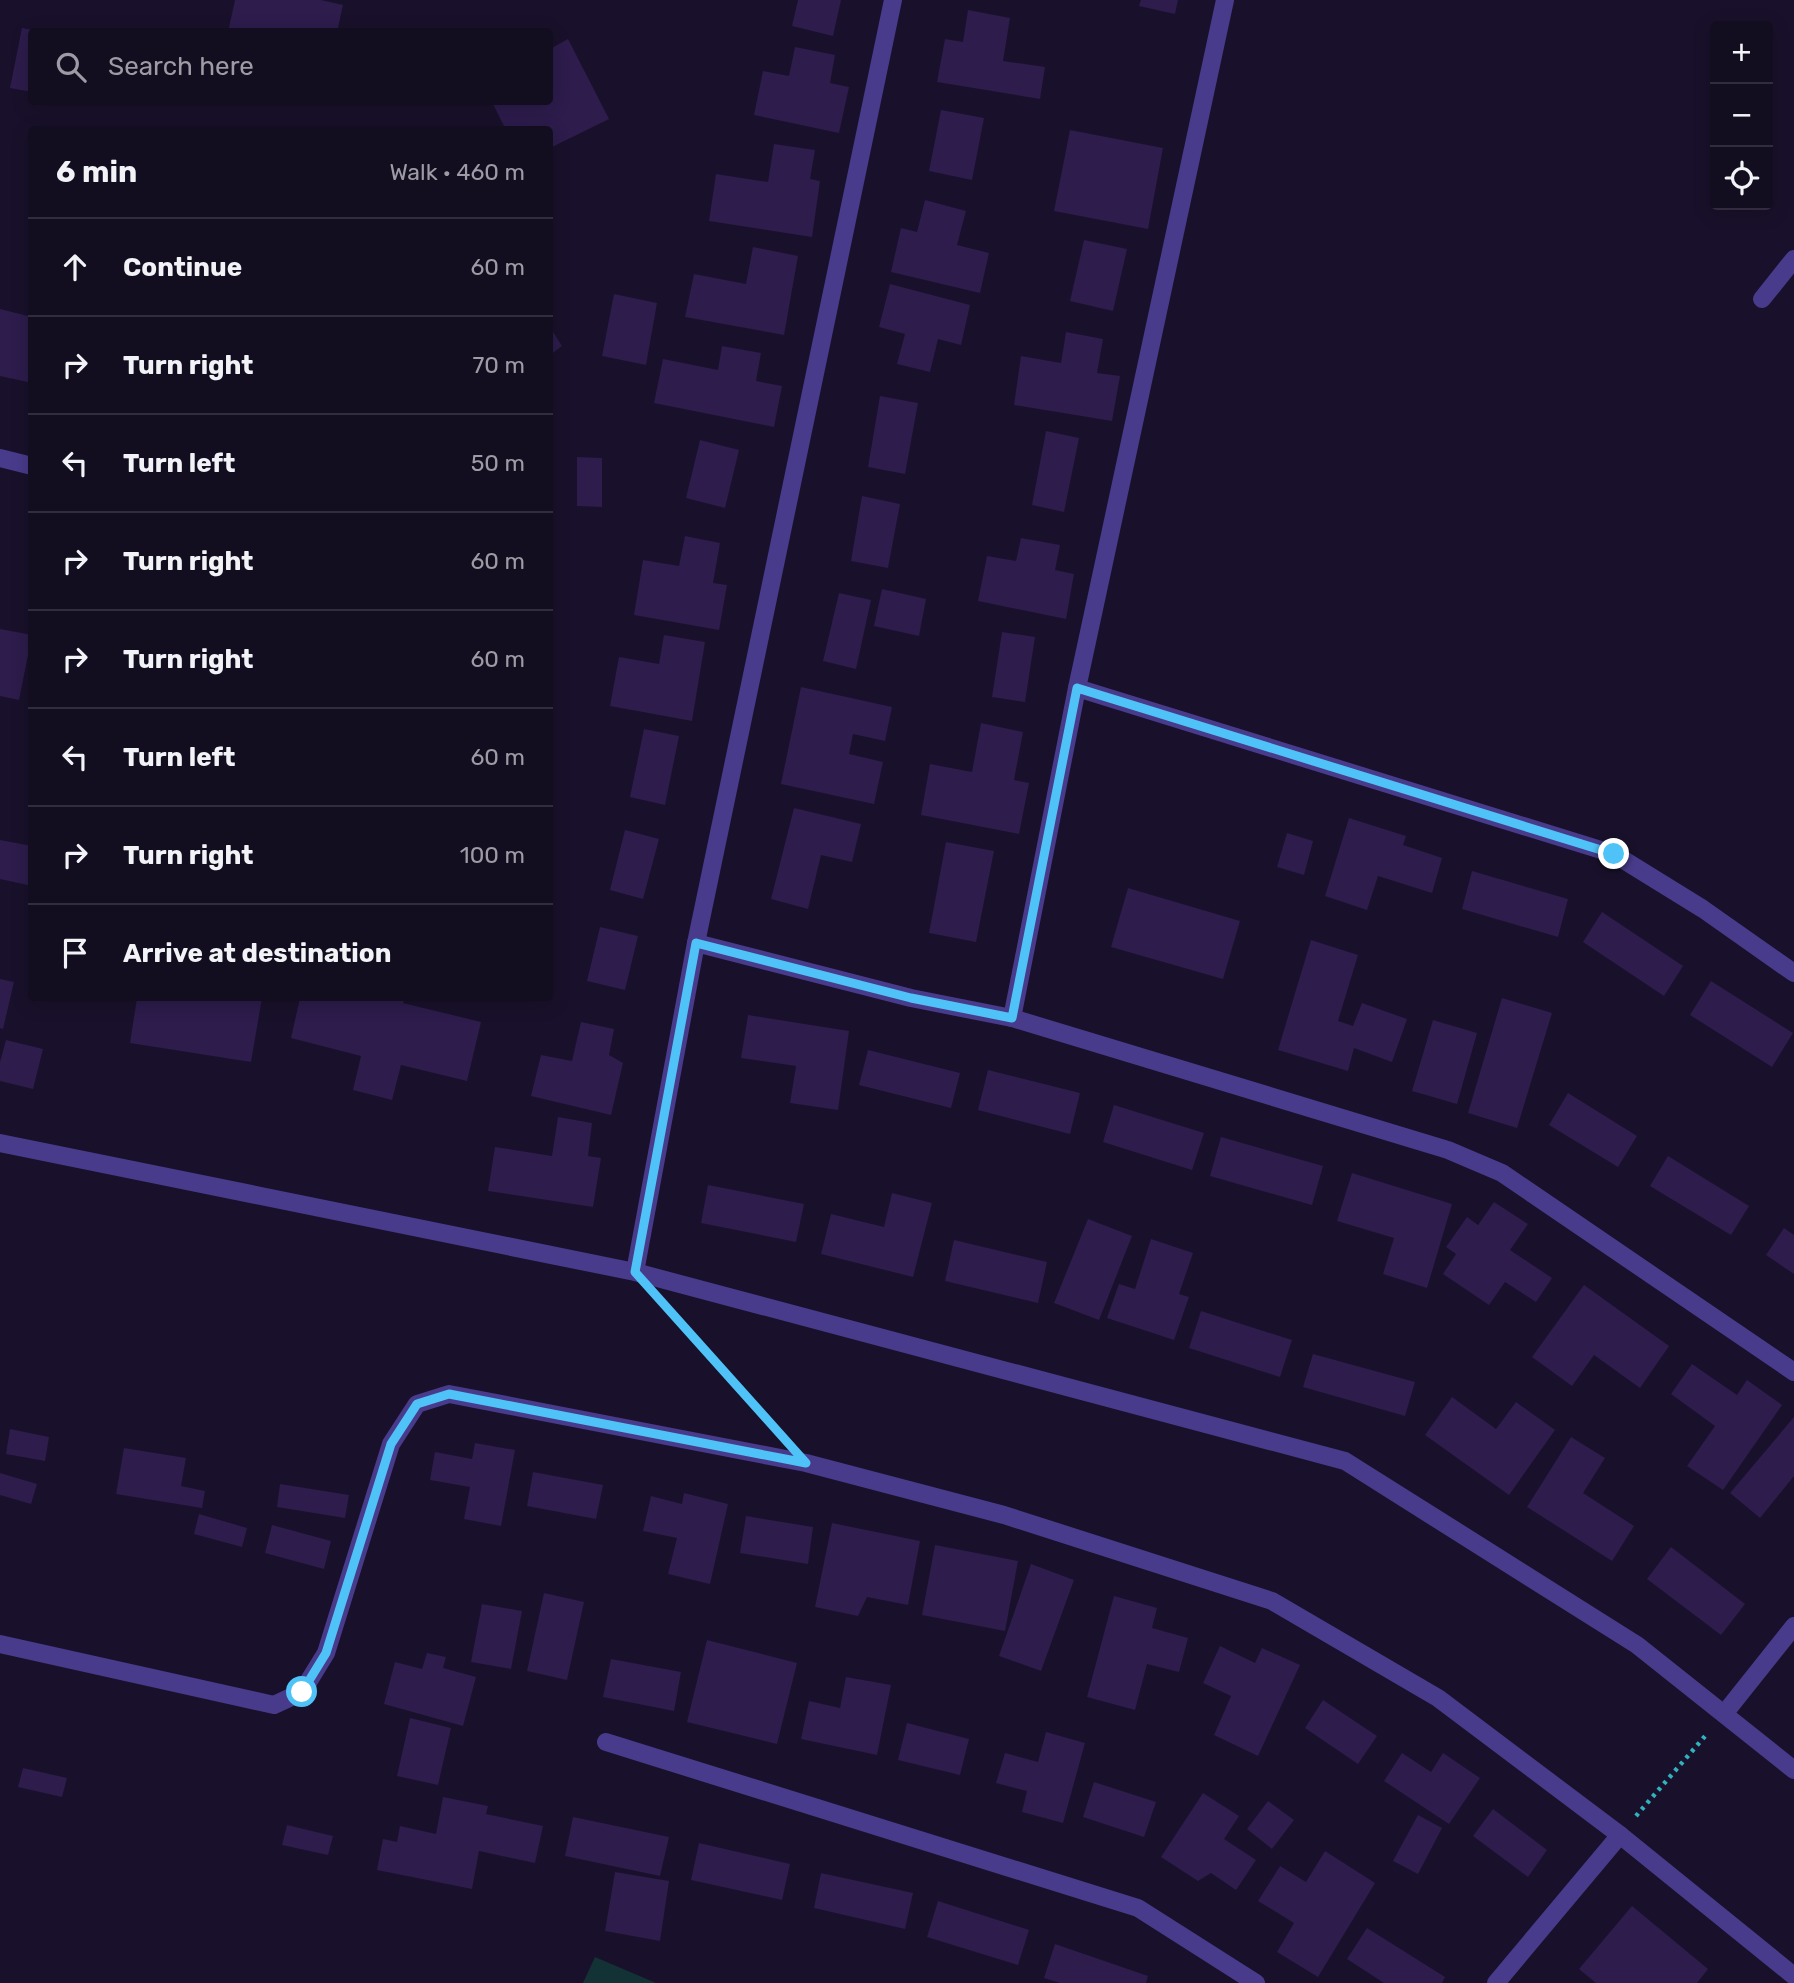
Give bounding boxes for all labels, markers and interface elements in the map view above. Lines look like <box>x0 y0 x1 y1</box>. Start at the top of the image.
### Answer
map controls <box>1710 21 1773 210</box>
button: + <box>1710 21 1773 84</box>
search box <box>28 28 553 105</box>
icon: search <box>52 48 90 86</box>
text: Search here <box>108 51 254 82</box>
button: − <box>1710 84 1773 147</box>
button: locate <box>1710 147 1773 210</box>
text: 6 min <box>56 154 137 190</box>
text: Walk · 460 m <box>389 158 525 186</box>
icon: ahead <box>56 248 94 286</box>
text: Continue <box>123 252 242 283</box>
text: 60 m <box>470 253 525 281</box>
icon: right <box>56 346 94 384</box>
text: Turn right <box>123 350 253 381</box>
text: 70 m <box>473 351 525 379</box>
icon: left <box>56 444 94 482</box>
text: Turn left <box>123 448 235 479</box>
text: 50 m <box>471 449 525 477</box>
icon: right <box>56 542 94 580</box>
text: Turn right <box>123 546 253 577</box>
text: 60 m <box>470 547 525 575</box>
icon: right <box>56 640 94 678</box>
text: Turn right <box>123 644 253 675</box>
text: 60 m <box>470 645 525 673</box>
icon: left <box>56 738 94 776</box>
text: Turn left <box>123 742 235 773</box>
text: 60 m <box>470 743 525 771</box>
icon: right <box>56 836 94 874</box>
route end <box>1598 838 1629 869</box>
text: Turn right <box>123 840 253 871</box>
text: 100 m <box>460 841 525 869</box>
icon: arrive <box>56 934 94 972</box>
text: Arrive at destination <box>123 938 391 969</box>
route start <box>286 1676 317 1707</box>

